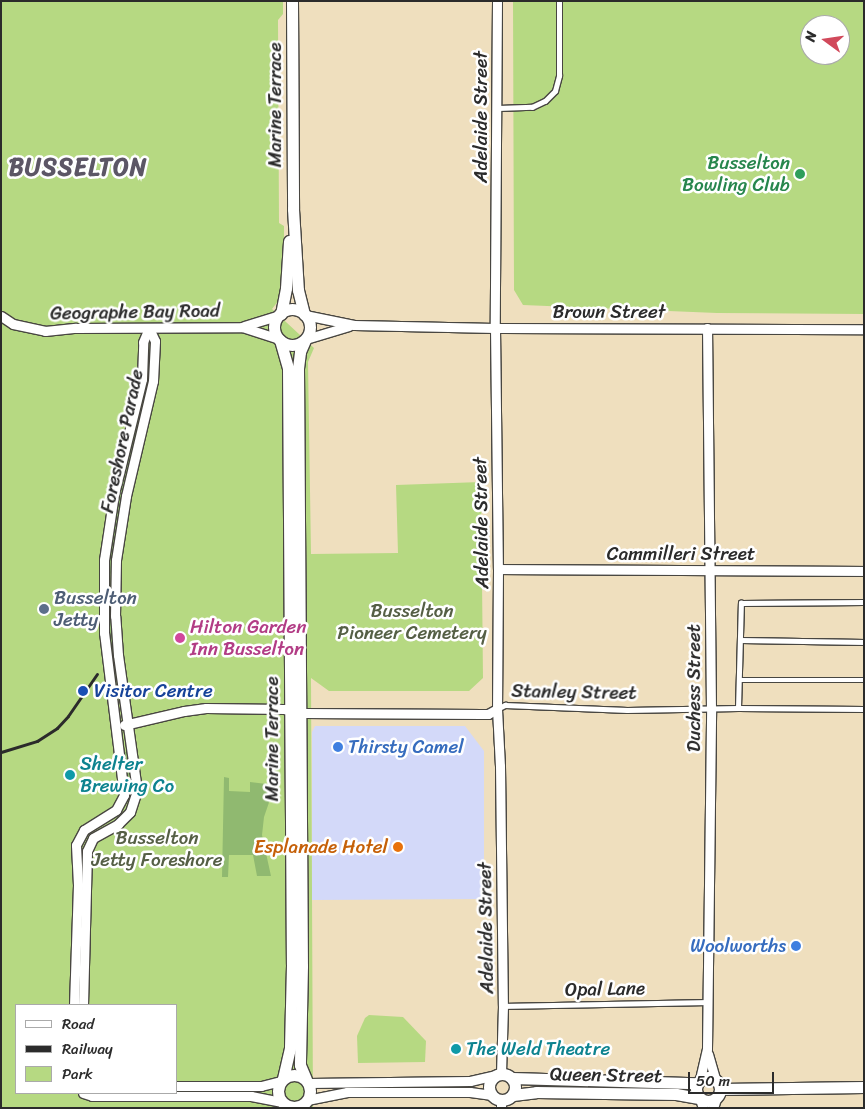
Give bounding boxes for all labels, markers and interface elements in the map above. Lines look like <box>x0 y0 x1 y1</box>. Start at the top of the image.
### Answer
north arrow <box>800 15 850 65</box>
text: N <box>798 29 824 44</box>
street label: Marine Terrace <box>264 43 286 167</box>
street label: Adelaide Street <box>470 51 492 183</box>
place label: Busselton Bowling Club <box>682 152 790 196</box>
district label: BUSSELTON <box>9 154 147 182</box>
marker: Busselton Bowling Club <box>794 168 806 180</box>
street label: Geographe Bay Road <box>50 299 220 325</box>
street label: Brown Street <box>552 301 666 323</box>
street label: Foreshore Parade <box>96 367 148 515</box>
street label: Adelaide Street <box>468 457 494 589</box>
street label: Cammilleri Street <box>607 543 755 565</box>
place label: Busselton Jetty <box>54 587 137 631</box>
park label: Busselton Pioneer Cemetery <box>337 600 487 644</box>
marker: Busselton Jetty <box>38 603 50 615</box>
place label: Hilton Garden Inn Busselton <box>190 616 307 660</box>
street label: Duchess Street <box>683 624 705 752</box>
marker: Hilton Garden Inn Busselton <box>174 632 186 644</box>
street label: Marine Terrace <box>261 677 283 801</box>
place label: Visitor Centre <box>94 680 213 702</box>
street label: Stanley Street <box>511 680 637 704</box>
marker: Visitor Centre <box>76 684 90 698</box>
place label: Thirsty Camel <box>348 736 464 758</box>
marker: Thirsty Camel <box>332 741 344 753</box>
place label: Shelter Brewing Co <box>80 753 174 797</box>
marker: Shelter Brewing Co <box>64 769 76 781</box>
park label: Busselton Jetty Foreshore <box>91 827 223 871</box>
place label: Esplanade Hotel <box>253 836 388 858</box>
marker: Esplanade Hotel <box>392 841 404 853</box>
street label: Adelaide Street <box>473 862 499 994</box>
place label: Woolworths <box>690 935 786 957</box>
marker: Woolworths <box>790 940 802 952</box>
street label: Opal Lane <box>565 977 645 1001</box>
legend <box>15 1004 178 1094</box>
text: Road <box>62 1011 94 1037</box>
text: Railway <box>62 1036 113 1062</box>
place label: The Weld Theatre <box>466 1038 611 1060</box>
marker: The Weld Theatre <box>450 1043 462 1055</box>
text: Park <box>62 1061 93 1087</box>
scale bar <box>690 1062 776 1094</box>
street label: Queen Street <box>550 1063 662 1087</box>
text: 50 m <box>696 1068 730 1094</box>

